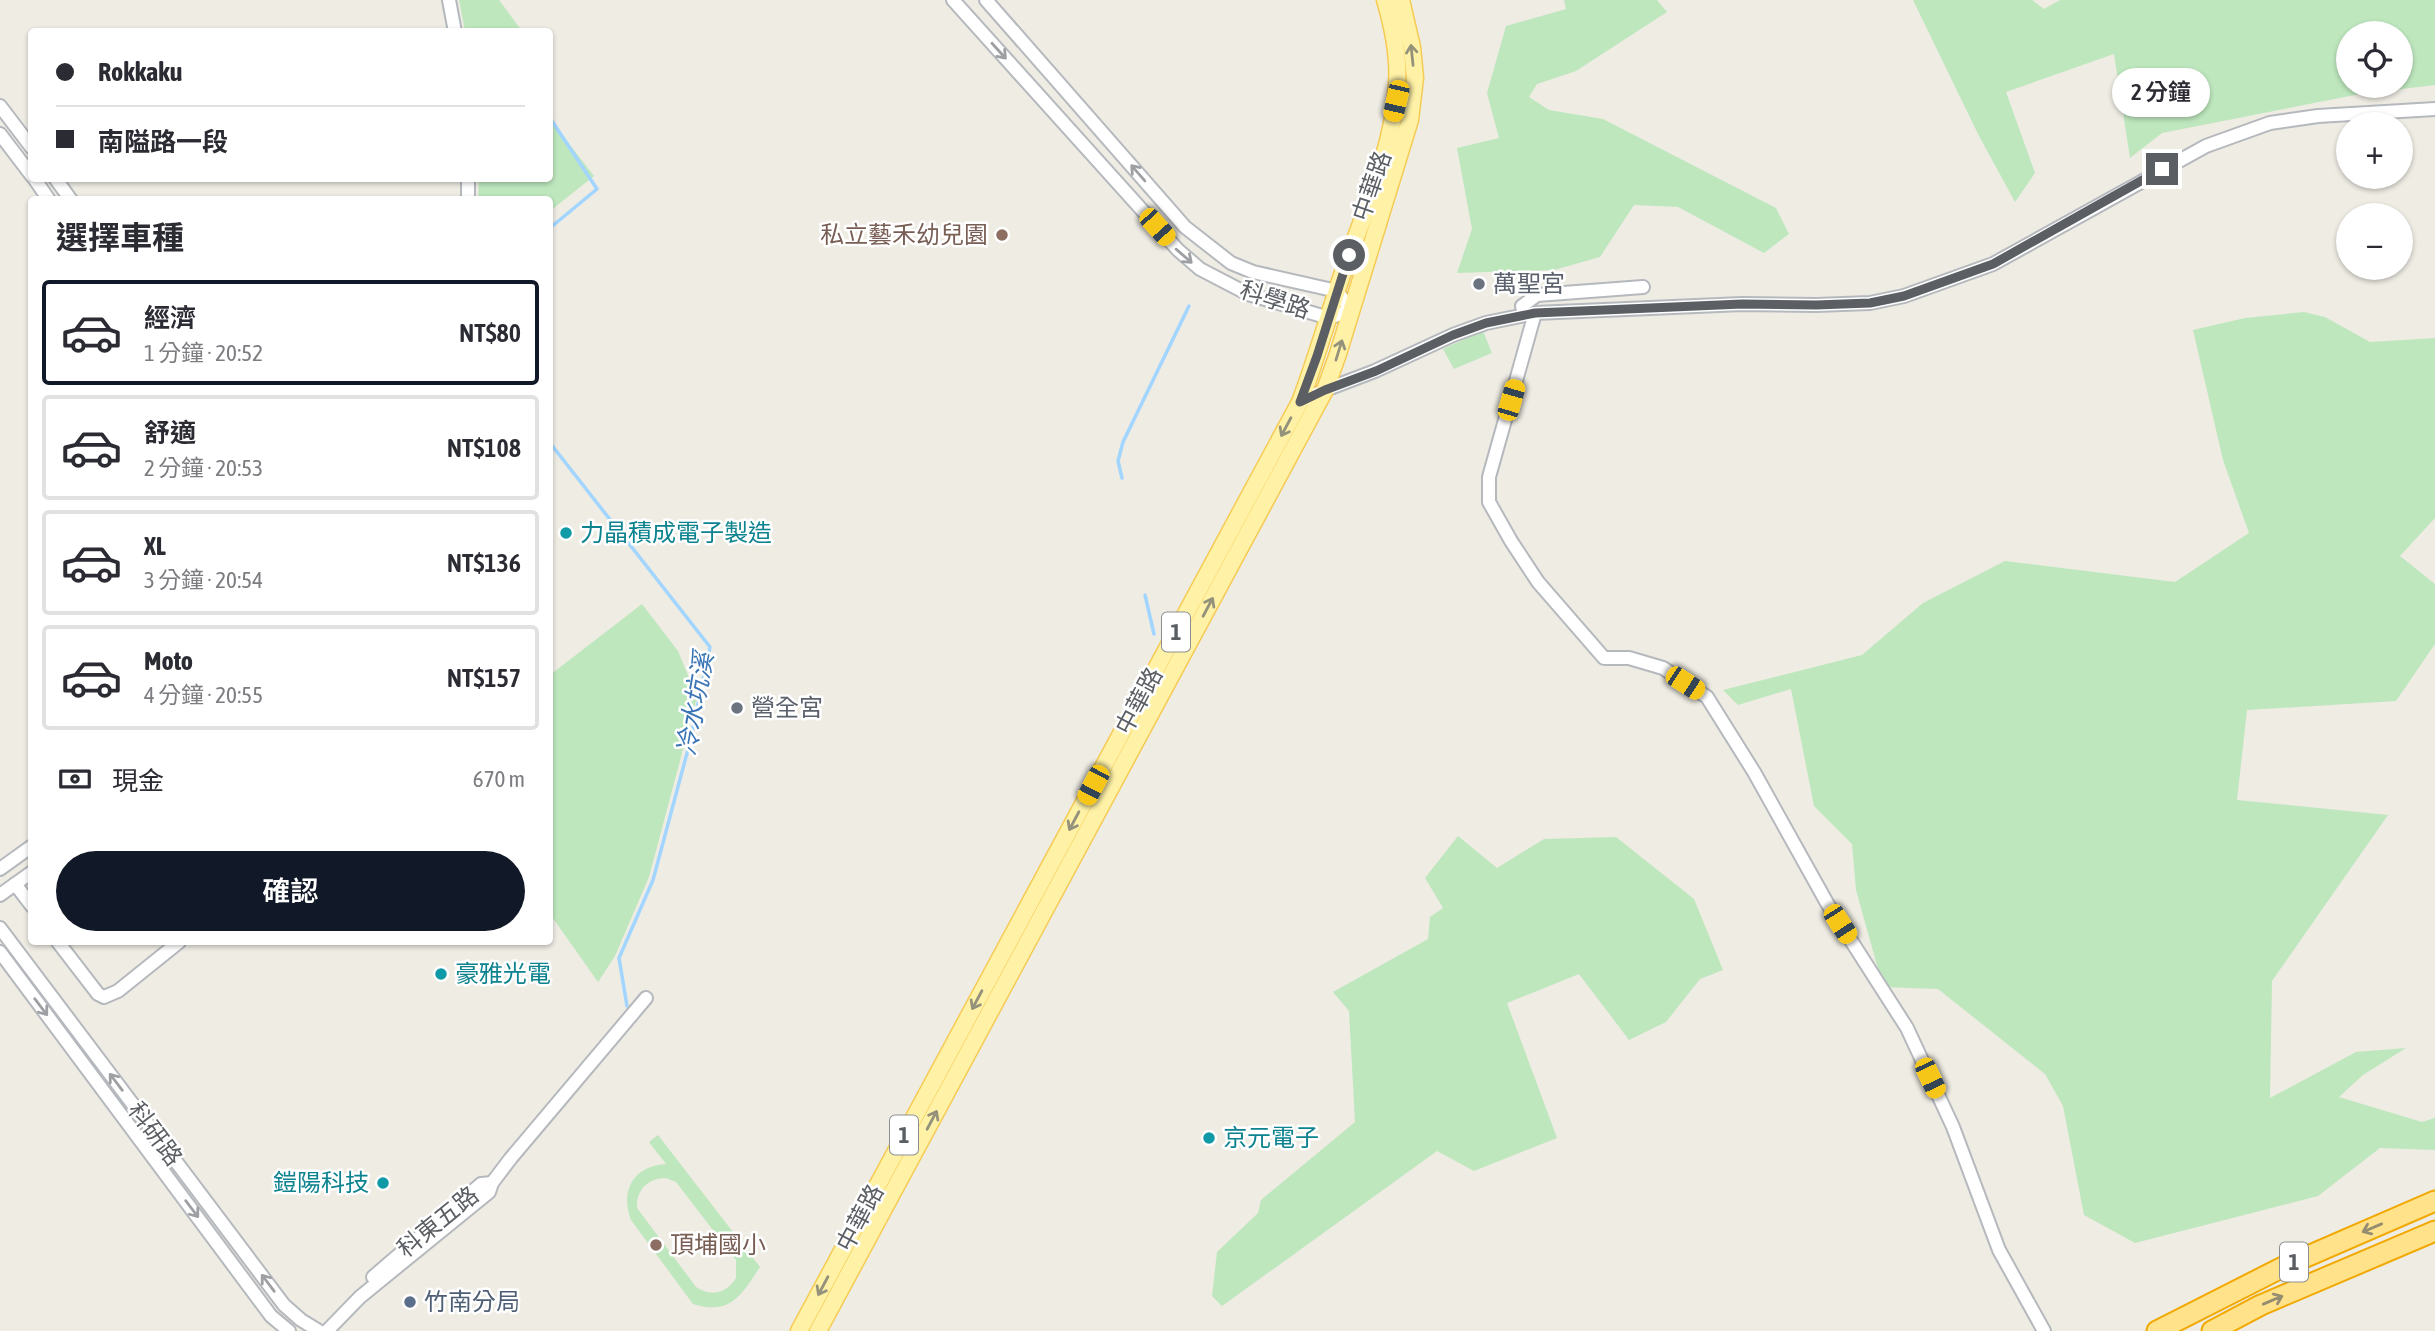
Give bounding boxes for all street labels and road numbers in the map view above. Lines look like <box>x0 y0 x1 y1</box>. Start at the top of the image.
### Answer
street label: 中華路 <box>1347 147 1396 224</box>
street label: 科學路 <box>1237 276 1314 323</box>
road number: 1 <box>1162 612 1190 652</box>
street label: 中華路 <box>1110 663 1167 739</box>
street label: 科研路 <box>123 1097 188 1171</box>
road number: 1 <box>890 1116 918 1154</box>
street label: 中華路 <box>831 1180 888 1256</box>
street label: 科東五路 <box>392 1181 483 1262</box>
road number: 1 <box>2280 1242 2308 1282</box>

